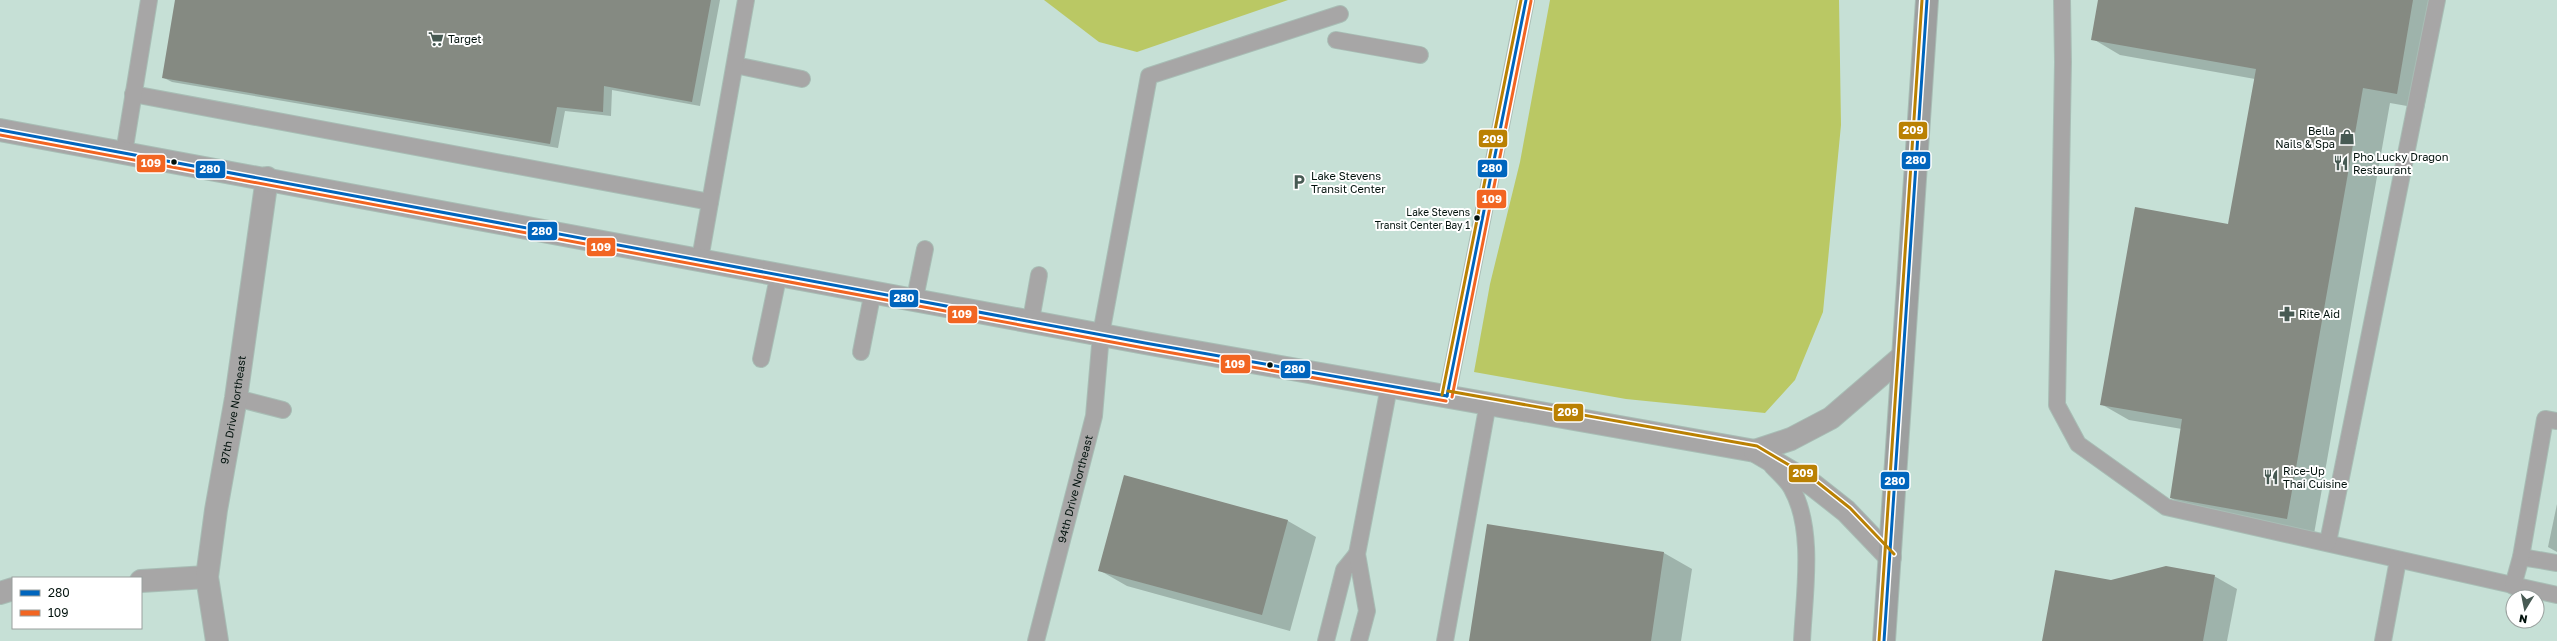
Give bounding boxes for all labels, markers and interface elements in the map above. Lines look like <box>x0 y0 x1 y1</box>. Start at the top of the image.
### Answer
supermarket icon: Target <box>427 30 445 48</box>
place label: Target <box>448 32 482 45</box>
line badge: 209 <box>1898 121 1928 140</box>
text: 209 <box>1903 123 1923 136</box>
place label: Bella Nails & Spa <box>2275 124 2335 150</box>
shop icon: Bella Nails & Spa <box>2338 128 2356 146</box>
line badge: 209 <box>1478 129 1508 148</box>
text: 209 <box>1483 132 1503 145</box>
place label: Pho Lucky Dragon Restaurant <box>2353 150 2448 176</box>
line badge: 280 <box>1901 151 1931 170</box>
text: 280 <box>1906 153 1926 166</box>
line badge: 109 <box>136 154 166 173</box>
restaurant icon: Pho Lucky Dragon Restaurant <box>2332 154 2350 172</box>
text: 109 <box>141 156 161 169</box>
unlabelled marker <box>169 157 179 167</box>
line badge: 280 <box>1477 159 1508 178</box>
line badge: 280 <box>195 160 226 179</box>
text: 280 <box>1482 161 1502 174</box>
text: 280 <box>200 162 220 175</box>
place label: Lake Stevens Transit Center <box>1311 169 1386 195</box>
parking icon: Lake Stevens Transit Center <box>1290 173 1308 191</box>
line badge: 109 <box>1476 189 1507 209</box>
text: 109 <box>1482 192 1502 205</box>
place label: Lake Stevens Transit Center Bay 1 <box>1375 206 1470 231</box>
marker: Lake Stevens Transit Center Bay 1 <box>1472 213 1482 223</box>
line badge: 280 <box>527 221 558 241</box>
text: 280 <box>532 224 552 237</box>
line badge: 109 <box>586 237 616 257</box>
text: 109 <box>591 240 611 253</box>
line badge: 280 <box>889 289 919 308</box>
text: 280 <box>894 291 914 304</box>
line badge: 109 <box>947 305 978 324</box>
pharmacy icon: Rite Aid <box>2278 305 2296 323</box>
text: 109 <box>952 307 972 320</box>
place label: Rite Aid <box>2299 307 2340 320</box>
line badge: 109 <box>1220 354 1251 374</box>
street label: 97th Drive Northeast <box>217 355 248 465</box>
text: 109 <box>1225 357 1245 370</box>
unlabelled marker <box>1265 360 1275 370</box>
line badge: 280 <box>1280 360 1311 379</box>
text: 280 <box>1285 362 1305 375</box>
line badge: 209 <box>1553 403 1584 422</box>
text: 209 <box>1558 405 1578 418</box>
street label: 94th Drive Northeast <box>1055 434 1095 544</box>
line badge: 209 <box>1788 464 1818 483</box>
place label: Rice-Up Thai Cuisine <box>2283 464 2348 490</box>
text: 209 <box>1793 466 1813 479</box>
restaurant icon: Rice-Up Thai Cuisine <box>2262 468 2280 486</box>
line badge: 280 <box>1880 471 1910 490</box>
text: 280 <box>1885 474 1905 487</box>
legend <box>12 577 142 629</box>
text: 280 <box>48 585 70 600</box>
north arrow <box>2505 589 2545 629</box>
text: 109 <box>48 605 69 620</box>
text: N <box>2518 612 2528 626</box>

